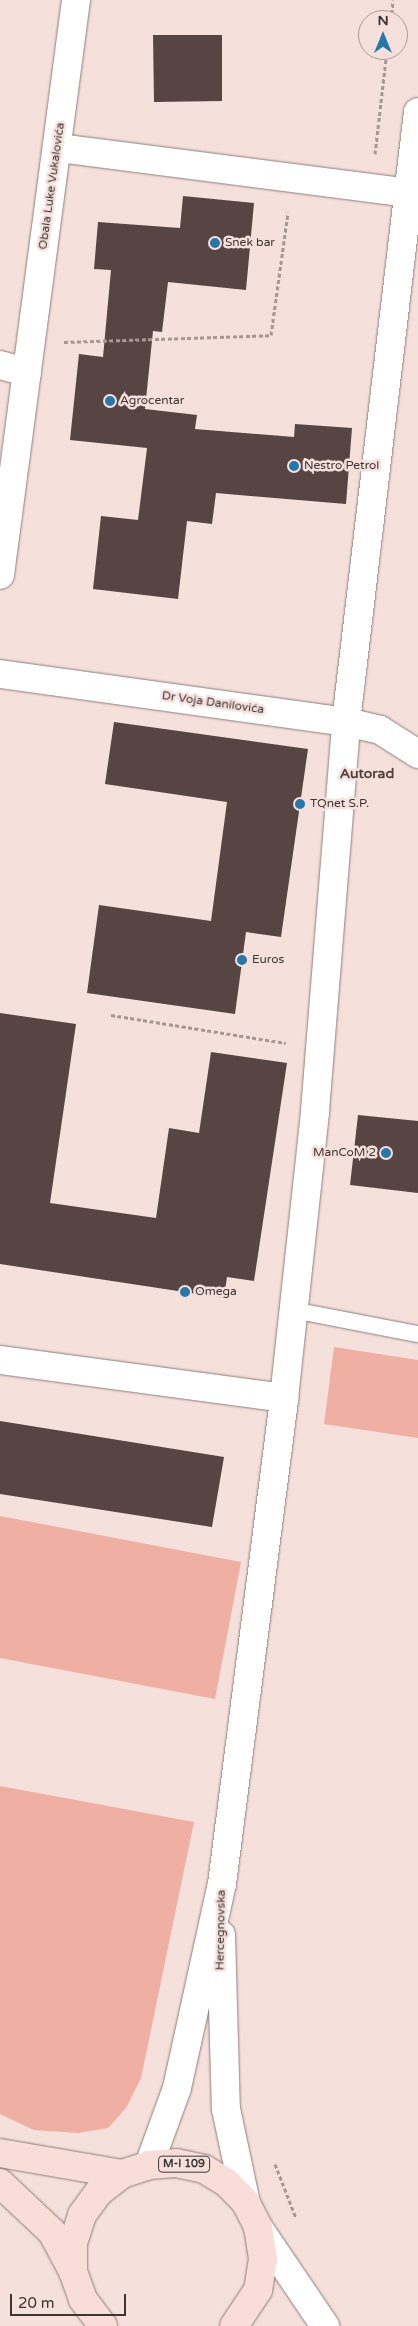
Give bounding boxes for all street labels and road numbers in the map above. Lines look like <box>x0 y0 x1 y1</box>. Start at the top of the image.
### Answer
street label: Obala Luke Vukalovića <box>36 121 68 251</box>
street label: Dr Voja Danilovića <box>161 689 265 717</box>
street label: Hercegnovska <box>213 1890 229 1970</box>
road number: M-I 109 <box>158 2156 210 2172</box>

